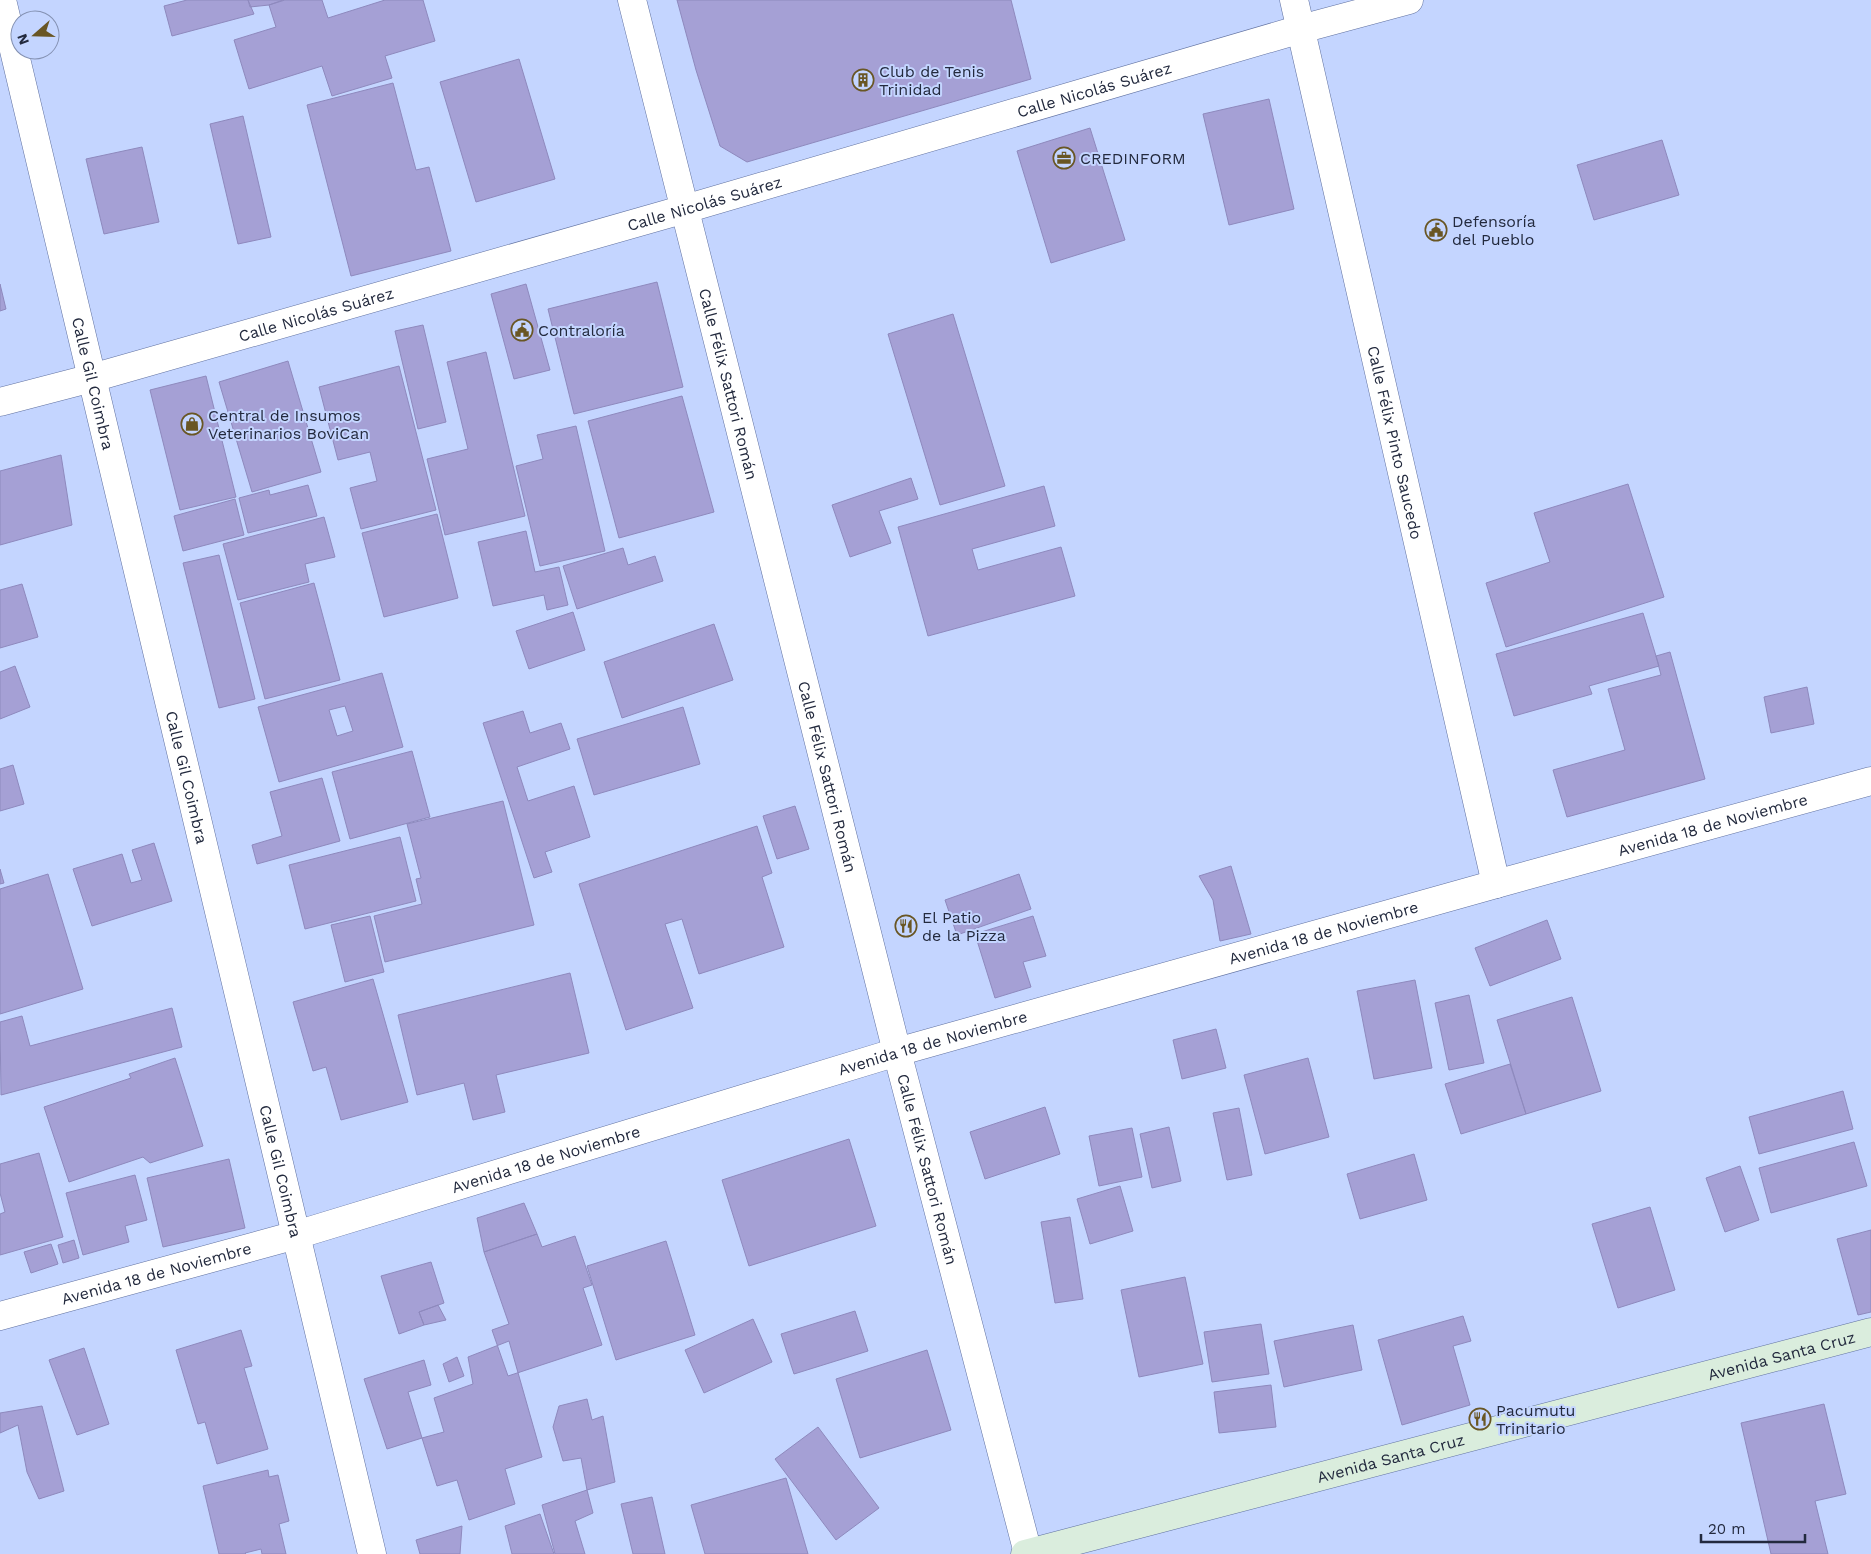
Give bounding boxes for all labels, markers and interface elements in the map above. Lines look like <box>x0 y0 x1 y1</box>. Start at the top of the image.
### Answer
north arrow <box>10 10 60 60</box>
text: N <box>13 32 32 47</box>
street label: Calle Nicolás Suárez <box>1015 58 1174 121</box>
place label: Club de Tenis Trinidad <box>879 62 984 99</box>
building icon: Club de Tenis Trinidad <box>851 68 875 92</box>
office icon: CREDINFORM <box>1052 146 1076 170</box>
place label: CREDINFORM <box>1080 149 1186 168</box>
street label: Calle Nicolás Suárez <box>625 172 784 235</box>
place label: Defensoría del Pueblo <box>1452 212 1536 249</box>
public building icon: Defensoría del Pueblo <box>1424 218 1448 242</box>
street label: Calle Nicolás Suárez <box>236 283 396 345</box>
street label: Calle Félix Sattori Román <box>695 286 762 482</box>
street label: Calle Gil Coimbra <box>68 315 118 452</box>
public building icon: Contraloría <box>510 318 534 342</box>
place label: Contraloría <box>538 321 625 340</box>
street label: Calle Félix Pinto Saucedo <box>1364 344 1426 541</box>
place label: Central de Insumos Veterinarios BoviCan <box>208 406 369 443</box>
shop icon: Central de Insumos Veterinarios BoviCan <box>180 412 204 436</box>
street label: Calle Félix Sattori Román <box>794 679 861 875</box>
street label: Calle Gil Coimbra <box>162 709 212 846</box>
street label: Avenida 18 de Noviembre <box>1616 789 1810 860</box>
street label: Avenida 18 de Noviembre <box>1227 897 1420 968</box>
place label: El Patio de la Pizza <box>922 908 1006 945</box>
restaurant icon: El Patio de la Pizza <box>894 914 918 938</box>
street label: Avenida 18 de Noviembre <box>836 1006 1029 1079</box>
street label: Calle Félix Sattori Román <box>894 1072 962 1267</box>
street label: Calle Gil Coimbra <box>256 1103 306 1239</box>
street label: Avenida 18 de Noviembre <box>449 1121 642 1197</box>
street label: Avenida 18 de Noviembre <box>59 1238 253 1308</box>
street label: Avenida Santa Cruz <box>1706 1327 1857 1384</box>
place label: Pacumutu Trinitario <box>1496 1401 1575 1438</box>
restaurant icon: Pacumutu Trinitario <box>1468 1407 1492 1431</box>
street label: Avenida Santa Cruz <box>1315 1430 1466 1487</box>
scale bar <box>1701 1512 1805 1544</box>
text: 20 m <box>1708 1520 1746 1538</box>

